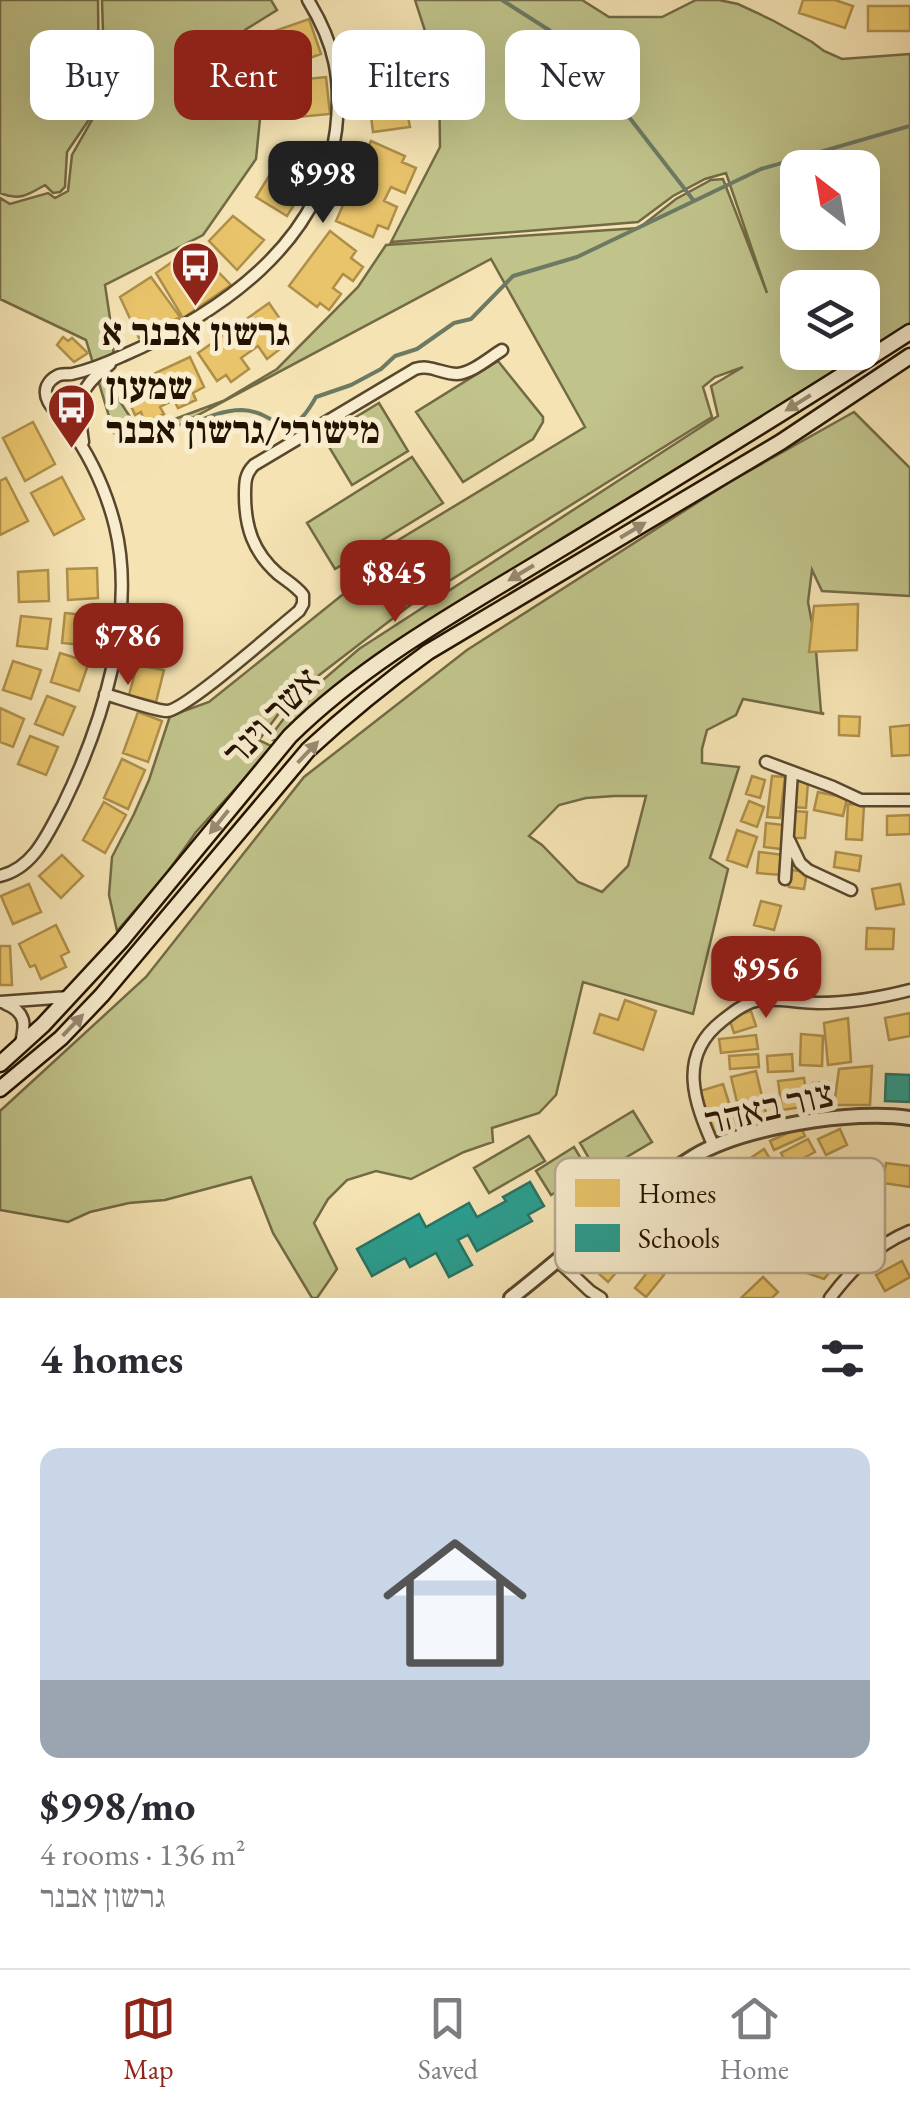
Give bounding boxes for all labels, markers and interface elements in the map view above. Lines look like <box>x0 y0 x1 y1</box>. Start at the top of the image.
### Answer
chip: Buy <box>30 30 154 120</box>
chip: Rent <box>174 30 312 120</box>
chip: Filters <box>332 30 485 120</box>
chip: New <box>505 30 640 120</box>
pin: $998 <box>264 141 382 226</box>
north arrow <box>780 150 880 250</box>
map controls <box>780 150 880 370</box>
text: $998 <box>290 152 356 194</box>
bus stop icon: גרשון אבנר א <box>170 240 222 308</box>
button: layers <box>780 270 880 370</box>
place label: גרשון אבנר א <box>102 307 290 356</box>
place label: שמעון מישורי/גרשון אבנר <box>106 361 380 454</box>
bus stop icon: שמעון מישורי/גרשון אבנר <box>45 382 97 450</box>
one-way arrow <box>784 394 812 411</box>
one-way arrow <box>619 522 647 539</box>
pin: $845 <box>336 540 454 625</box>
text: $845 <box>362 551 428 593</box>
one-way arrow <box>507 564 535 581</box>
pin: $786 <box>69 603 187 688</box>
text: $786 <box>95 614 161 656</box>
street label: אשר וינר <box>211 655 330 776</box>
one-way arrow <box>296 740 319 764</box>
one-way arrow <box>209 809 230 834</box>
pin: $956 <box>707 936 825 1021</box>
text: $956 <box>733 947 799 989</box>
one-way arrow <box>61 1013 85 1037</box>
street label: צור באהר <box>700 1068 838 1145</box>
legend <box>555 1158 885 1273</box>
text: Homes <box>638 1175 716 1211</box>
text: Schools <box>638 1220 720 1256</box>
text: 4 homes <box>40 1331 183 1386</box>
icon: filters <box>815 1331 870 1386</box>
icon: home <box>365 1513 545 1693</box>
text: $998/mo <box>40 1778 196 1833</box>
text: 4 rooms · 136 m² <box>40 1833 246 1875</box>
text: גרשון אבנר <box>40 1875 166 1917</box>
tab: Map <box>121 1991 176 2087</box>
tab: Saved <box>418 1991 478 2087</box>
tab: Home <box>720 1991 789 2087</box>

